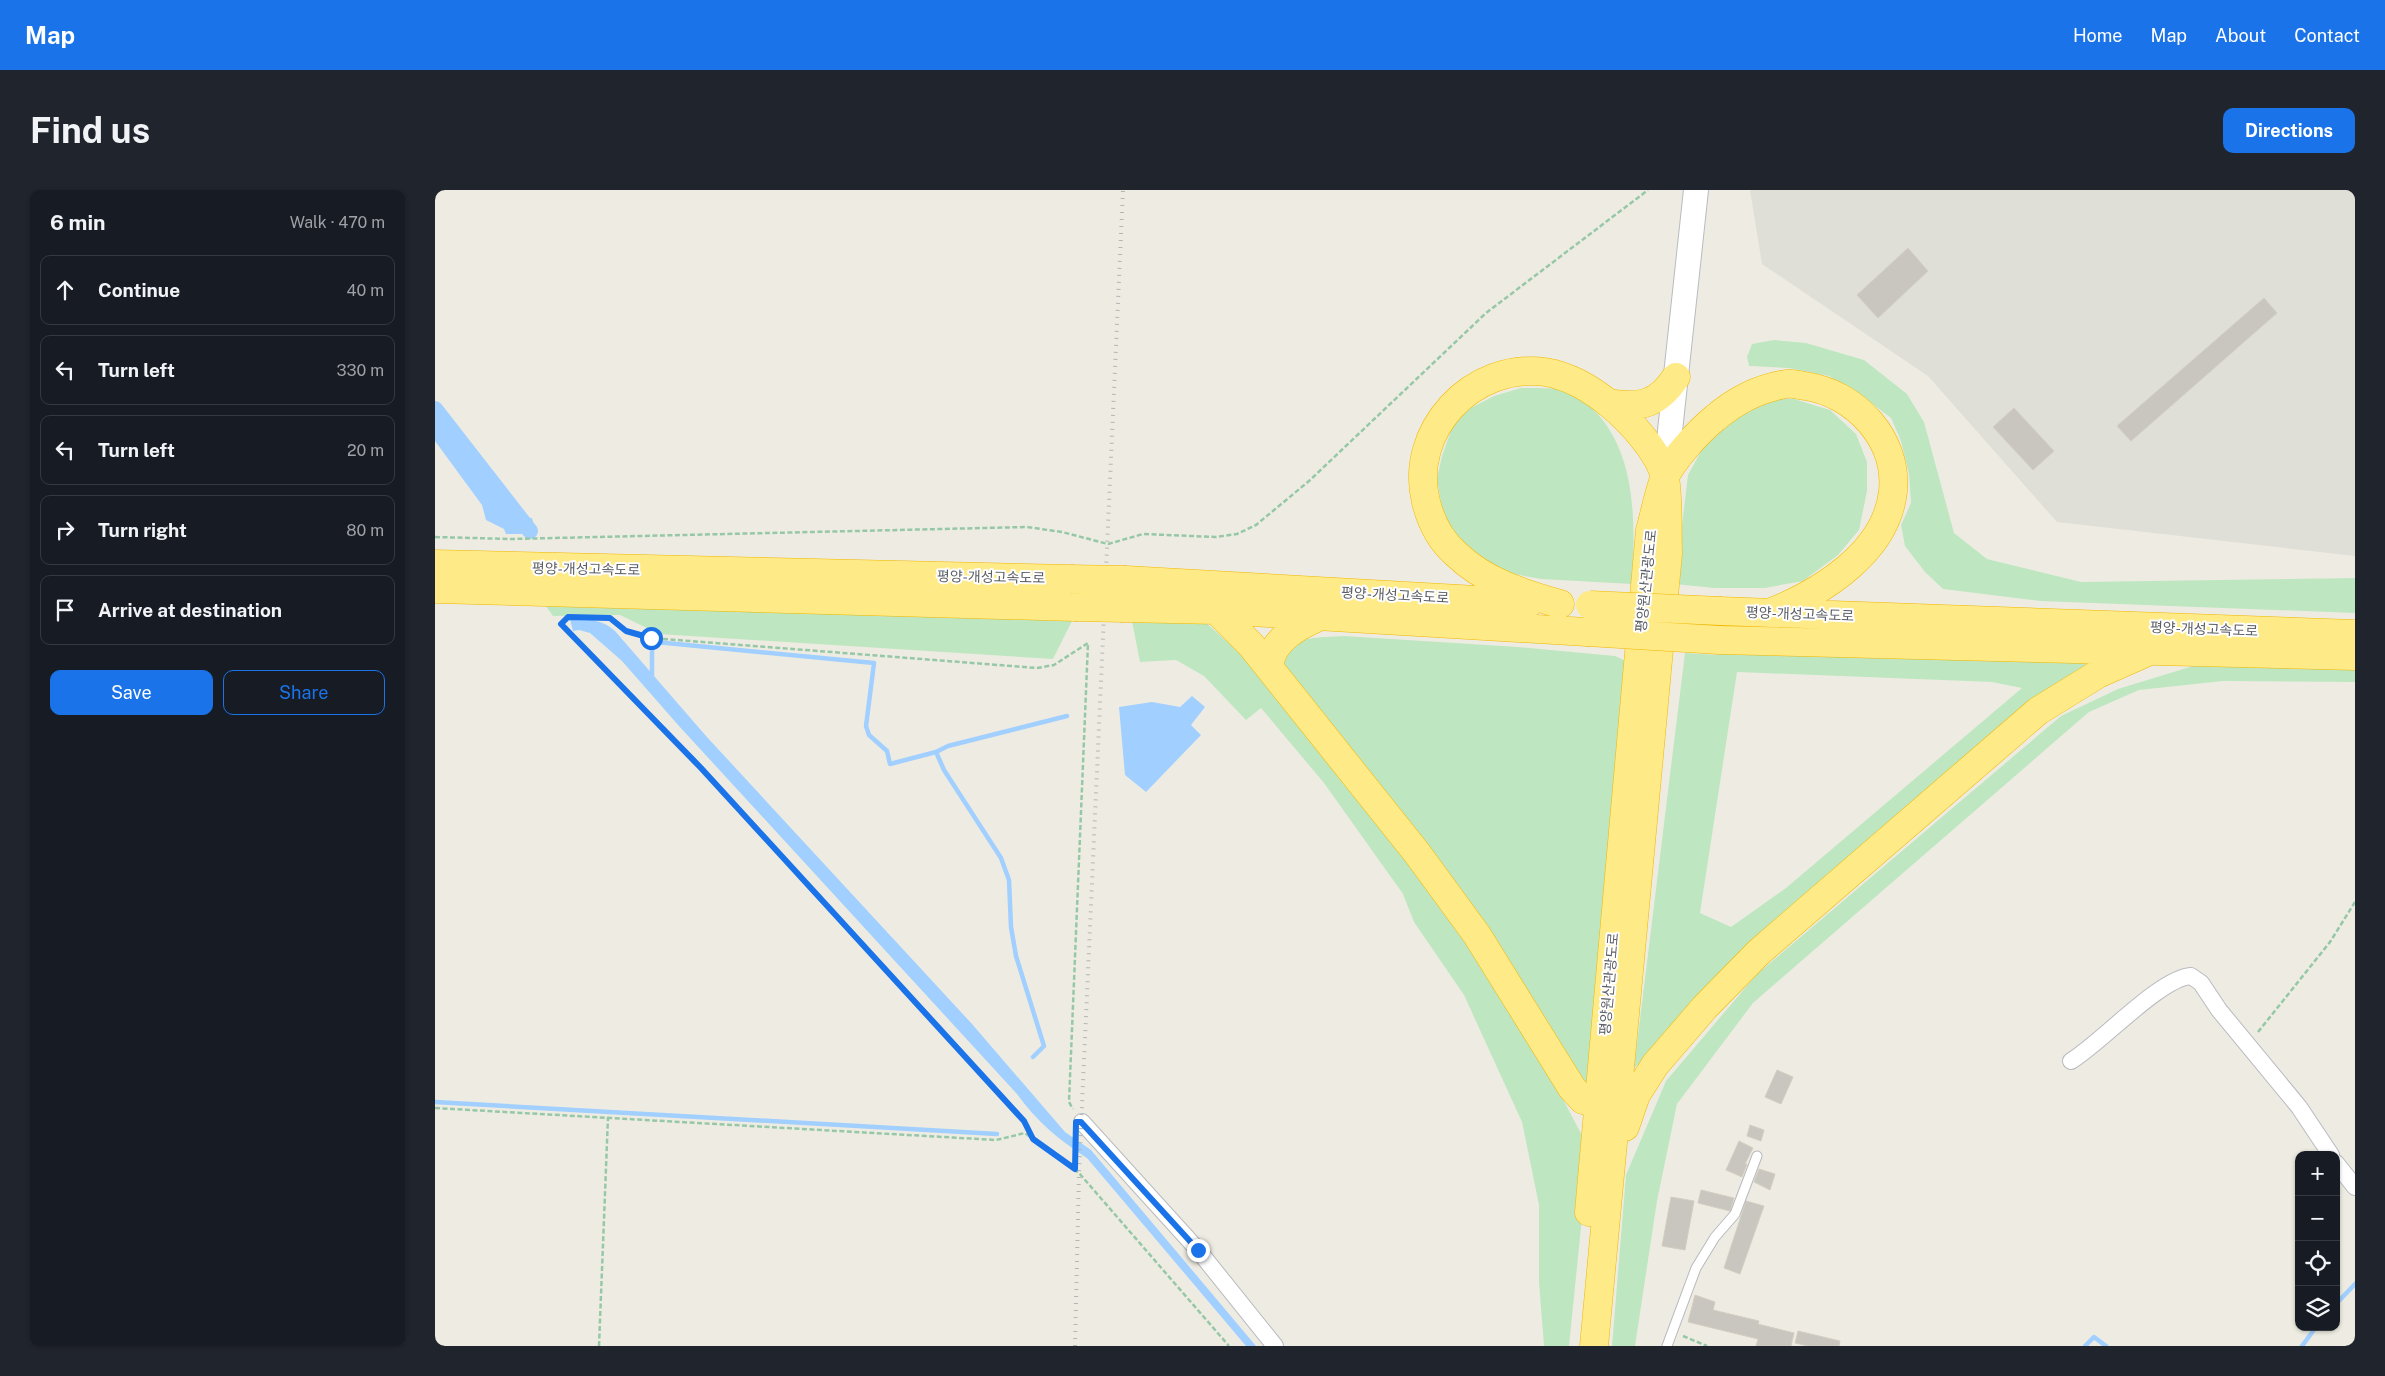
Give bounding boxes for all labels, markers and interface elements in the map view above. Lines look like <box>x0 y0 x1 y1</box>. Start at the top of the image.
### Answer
text: Map <box>25 21 75 49</box>
text: Home <box>2073 25 2123 46</box>
text: Map <box>2151 25 2187 46</box>
text: About <box>2215 25 2266 46</box>
text: Contact <box>2294 25 2360 46</box>
button: Directions <box>2223 108 2355 153</box>
text: Find us <box>30 110 150 151</box>
text: 6 min <box>50 210 106 235</box>
text: Walk · 470 m <box>290 213 385 232</box>
icon: ahead <box>51 276 79 304</box>
text: Continue <box>98 279 180 301</box>
text: 40 m <box>346 281 384 300</box>
icon: left <box>51 356 79 384</box>
text: Turn left <box>98 359 175 381</box>
text: 330 m <box>337 361 384 380</box>
icon: left <box>51 436 79 464</box>
text: Turn left <box>98 439 175 461</box>
text: 20 m <box>347 441 384 460</box>
icon: right <box>51 516 79 544</box>
text: Turn right <box>98 519 187 541</box>
text: 80 m <box>346 521 384 540</box>
street label: 평양원산관광도로 <box>1633 529 1659 633</box>
street label: 평양-개성고속도로 <box>532 560 640 578</box>
street label: 평양-개성고속도로 <box>937 568 1045 586</box>
street label: 평양-개성고속도로 <box>1340 584 1450 606</box>
icon: arrive <box>51 596 79 624</box>
text: Arrive at destination <box>98 599 282 621</box>
street label: 평양-개성고속도로 <box>1746 604 1855 624</box>
street label: 평양-개성고속도로 <box>2150 619 2259 639</box>
route start <box>640 627 663 650</box>
button: Save <box>50 670 213 715</box>
button: Share <box>223 670 385 715</box>
street label: 평양원산관광도로 <box>1597 932 1621 1036</box>
map controls <box>2295 1151 2340 1331</box>
button: + <box>2295 1151 2340 1196</box>
button: − <box>2295 1196 2340 1241</box>
route end <box>1187 1239 1210 1262</box>
button: locate <box>2295 1241 2340 1286</box>
button: layers <box>2295 1286 2340 1331</box>

